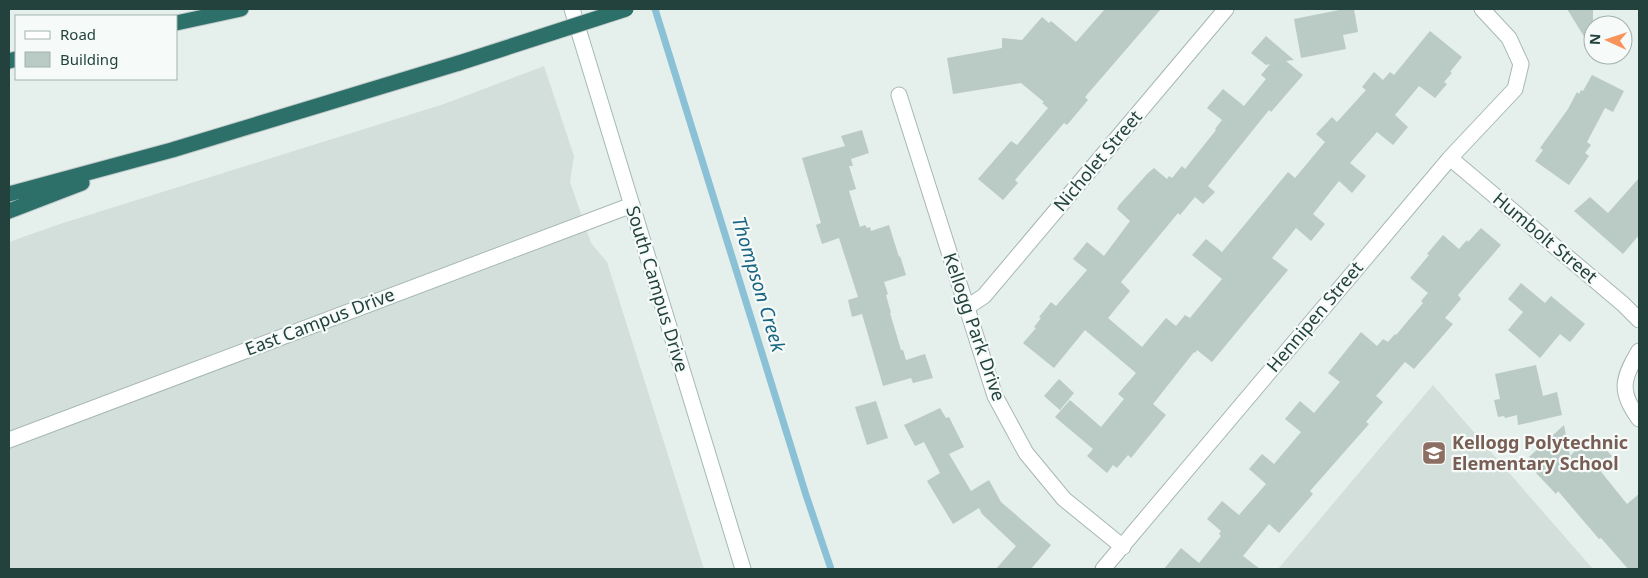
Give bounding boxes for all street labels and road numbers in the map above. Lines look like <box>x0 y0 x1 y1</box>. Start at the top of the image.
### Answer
street label: Nicholet Street <box>1048 104 1147 216</box>
street label: Humbolt Street <box>1488 186 1603 288</box>
street label: South Campus Drive <box>621 203 695 375</box>
street label: Kellogg Park Drive <box>938 249 1012 404</box>
street label: Hennipen Street <box>1261 256 1368 377</box>
street label: East Campus Drive <box>241 282 398 361</box>

